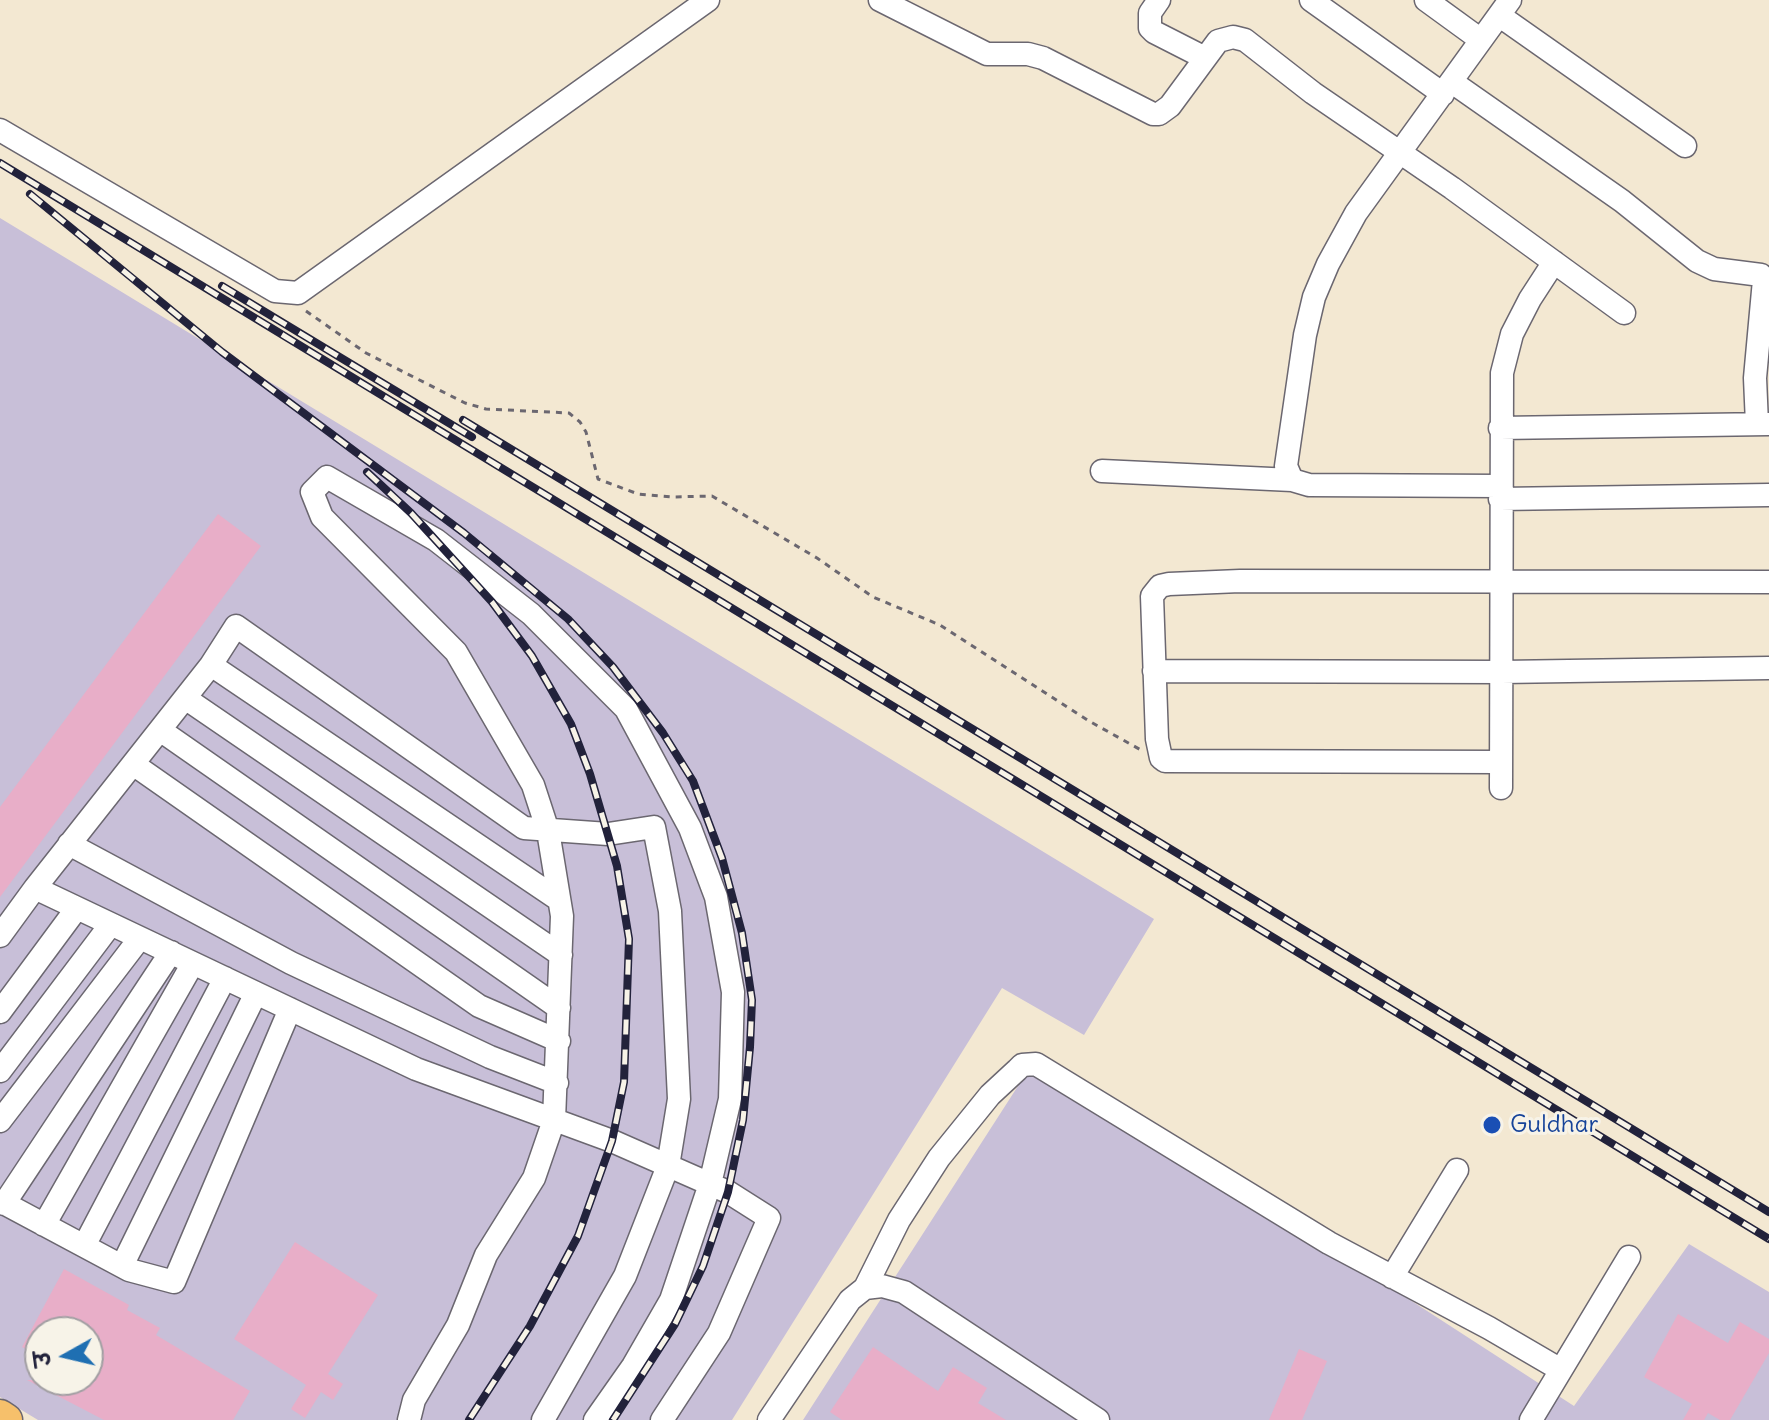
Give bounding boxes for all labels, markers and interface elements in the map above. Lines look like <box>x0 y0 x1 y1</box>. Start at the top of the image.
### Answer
place label: Guldhar <box>1510 1111 1598 1139</box>
marker: Guldhar <box>1481 1114 1503 1136</box>
north arrow <box>24 1316 104 1396</box>
text: उ <box>27 1350 57 1368</box>

